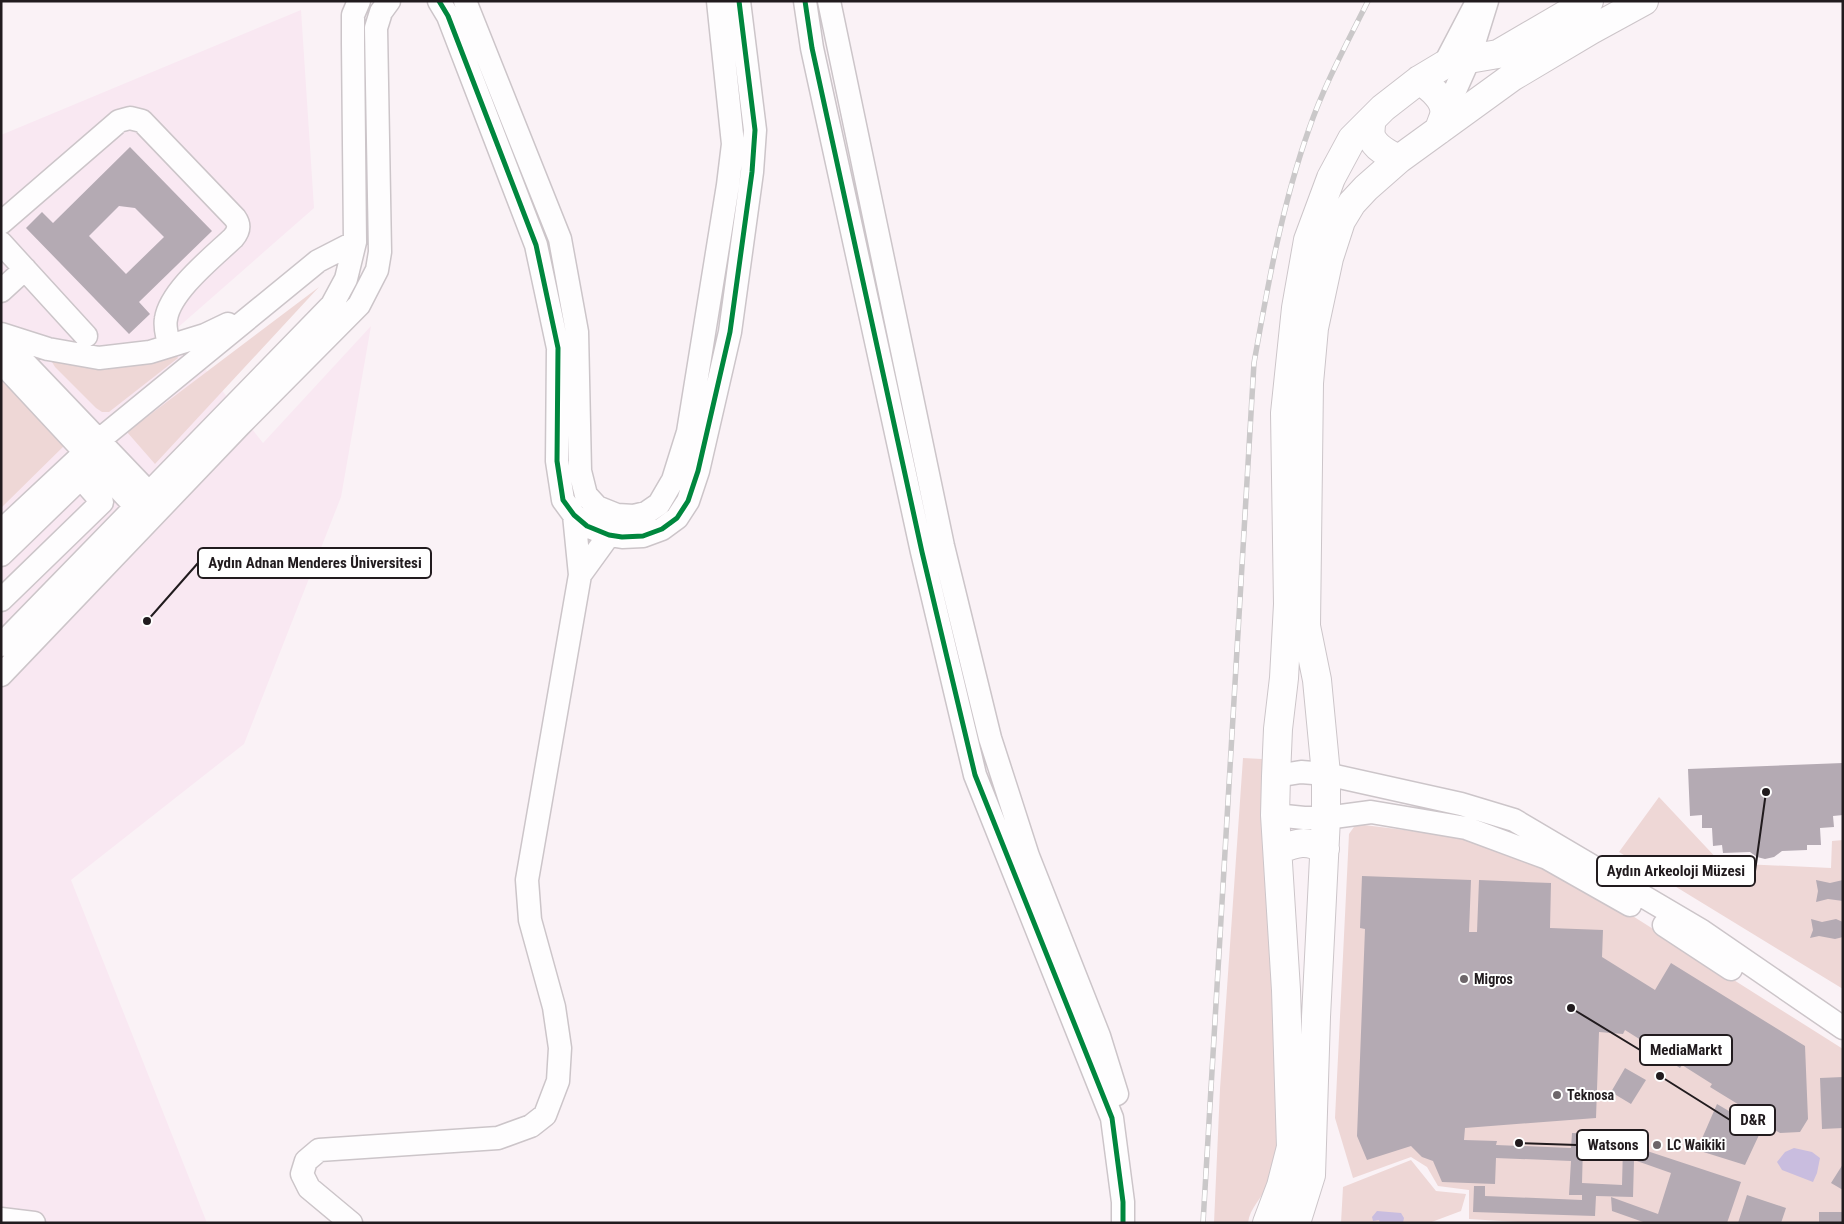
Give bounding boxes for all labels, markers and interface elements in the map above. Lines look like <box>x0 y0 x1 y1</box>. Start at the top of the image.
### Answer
callout: Aydın Adnan Menderes Üniversitesi <box>198 548 431 578</box>
text: Aydın Adnan Menderes Üniversitesi <box>208 554 422 572</box>
callout: Aydın Arkeoloji Müzesi <box>1597 856 1755 886</box>
text: Aydın Arkeoloji Müzesi <box>1607 862 1745 880</box>
place label: Migros <box>1474 971 1513 987</box>
marker: Migros <box>1458 973 1470 985</box>
callout: MediaMarkt <box>1640 1035 1732 1065</box>
text: MediaMarkt <box>1650 1041 1722 1059</box>
place label: Teknosa <box>1567 1087 1615 1103</box>
marker: Teknosa <box>1551 1089 1563 1101</box>
callout: D&R <box>1730 1105 1775 1135</box>
text: D&R <box>1740 1111 1766 1129</box>
callout: Watsons <box>1577 1130 1648 1160</box>
text: Watsons <box>1587 1136 1639 1154</box>
place label: LC Waikiki <box>1667 1137 1725 1153</box>
marker: LC Waikiki <box>1651 1139 1663 1151</box>

